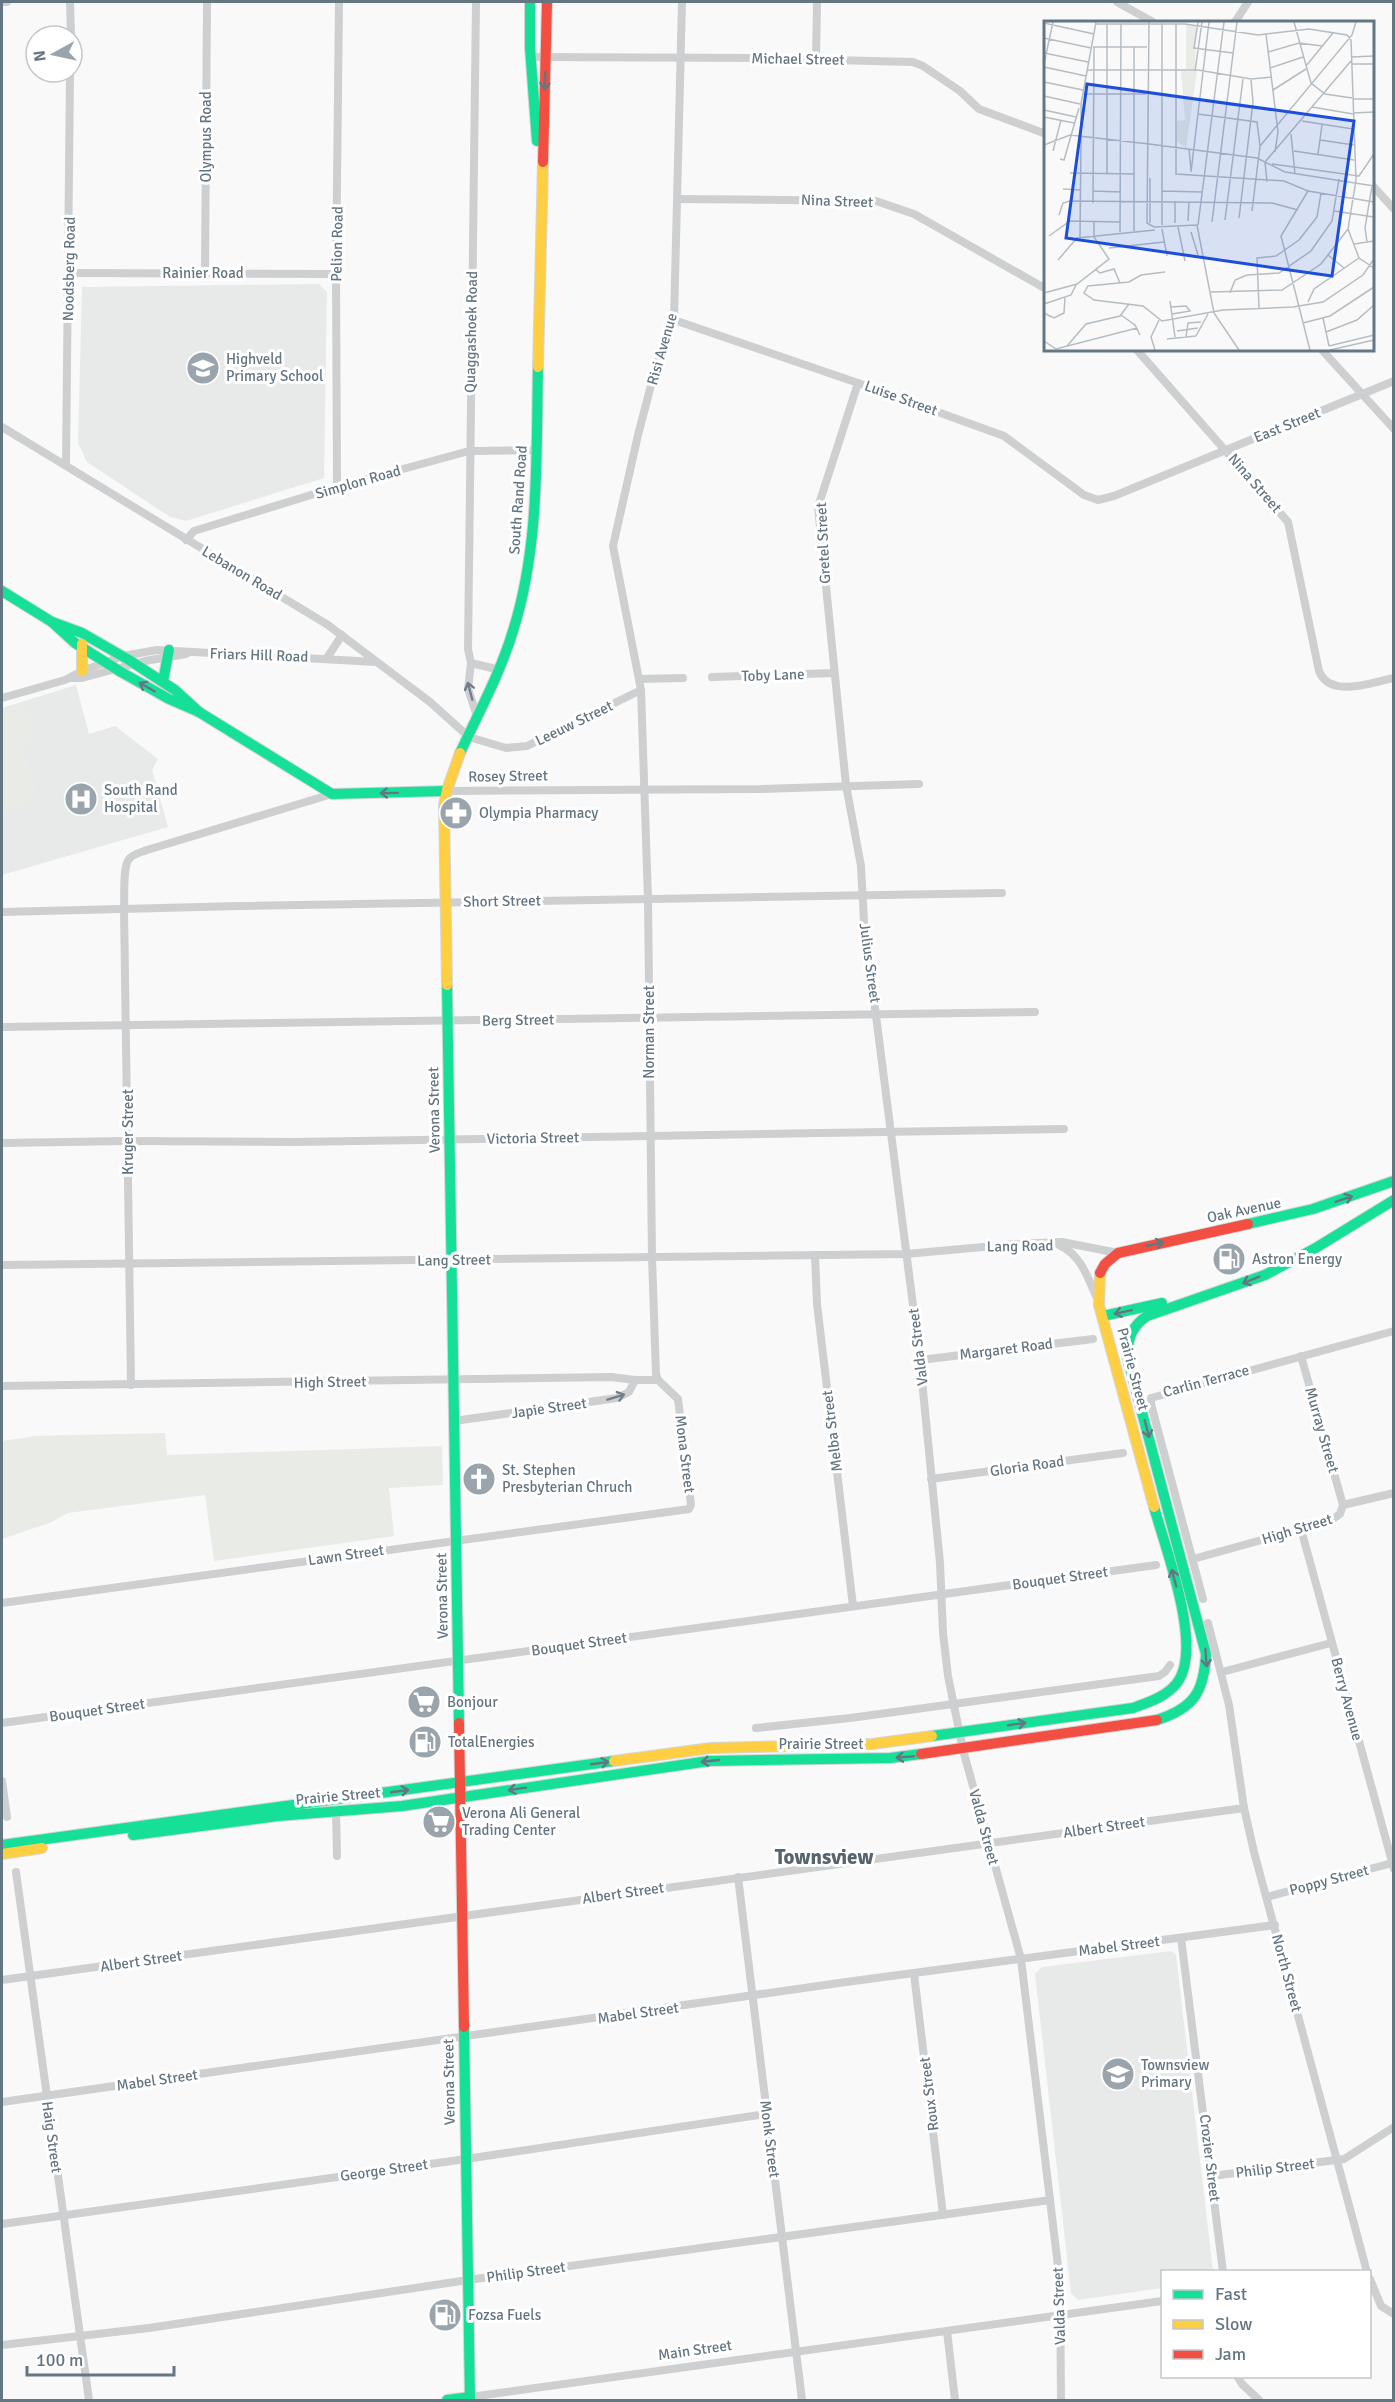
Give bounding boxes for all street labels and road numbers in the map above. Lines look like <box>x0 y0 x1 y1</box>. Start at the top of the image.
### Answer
street label: Michael Street <box>751 49 845 69</box>
street label: Olympus Road <box>197 91 215 183</box>
street label: Nina Street <box>800 191 874 211</box>
street label: Pelion Road <box>327 206 347 282</box>
street label: Noodsberg Road <box>59 217 79 321</box>
street label: Rainier Road <box>162 264 244 282</box>
street label: Quaggashoek Road <box>461 271 481 393</box>
street label: Risi Avenue <box>643 311 681 387</box>
street label: Luise Street <box>862 377 940 419</box>
street label: East Street <box>1251 404 1323 446</box>
street label: South Rand Road <box>505 445 531 555</box>
street label: Nina Street <box>1224 450 1286 516</box>
street label: Simplon Road <box>313 461 403 503</box>
street label: Gretel Street <box>812 502 834 584</box>
street label: Lebanon Road <box>199 542 285 604</box>
street label: Friars Hill Road <box>209 644 309 666</box>
street label: Toby Lane <box>741 665 805 685</box>
street label: Leeuw Street <box>532 697 616 749</box>
street label: Rosey Street <box>468 766 548 786</box>
street label: Short Street <box>463 891 541 911</box>
street label: Julius Street <box>855 922 885 1004</box>
street label: Norman Street <box>640 985 658 1079</box>
street label: Berg Street <box>482 1010 554 1030</box>
street label: Verona Street <box>424 1067 444 1153</box>
street label: Kruger Street <box>119 1089 137 1175</box>
street label: Victoria Street <box>487 1128 579 1148</box>
street label: Oak Avenue <box>1205 1193 1283 1227</box>
street label: Lang Road <box>986 1236 1054 1256</box>
street label: Lang Street <box>417 1250 491 1270</box>
street label: Valda Street <box>904 1307 932 1387</box>
street label: Prairie Street <box>1113 1326 1153 1412</box>
street label: Margaret Road <box>958 1334 1054 1364</box>
street label: Carlin Terrace <box>1161 1361 1251 1401</box>
street label: High Street <box>294 1372 366 1392</box>
street label: Murray Street <box>1301 1385 1343 1475</box>
street label: Melba Street <box>818 1389 846 1473</box>
street label: Japie Street <box>510 1394 588 1422</box>
street label: Mona Street <box>671 1414 699 1494</box>
street label: Gloria Road <box>989 1452 1065 1480</box>
street label: High Street <box>1260 1510 1334 1548</box>
street label: Lawn Street <box>307 1541 385 1569</box>
street label: Verona Street <box>432 1553 452 1639</box>
street label: Bouquet Street <box>1011 1562 1109 1594</box>
street label: Bouquet Street <box>530 1628 628 1660</box>
street label: Berry Avenue <box>1327 1655 1367 1743</box>
street label: Bouquet Street <box>48 1694 146 1726</box>
street label: Prairie Street <box>778 1735 864 1753</box>
street label: Prairie Street <box>295 1783 381 1809</box>
street label: Valda Street <box>965 1787 1003 1867</box>
street label: Albert Street <box>1062 1812 1146 1842</box>
street label: Poppy Street <box>1287 1861 1371 1899</box>
street label: Albert Street <box>581 1878 665 1908</box>
street label: Mabel Street <box>1077 1932 1161 1960</box>
street label: North Street <box>1268 1932 1306 2014</box>
street label: Albert Street <box>99 1946 183 1976</box>
street label: Mabel Street <box>596 1998 680 2028</box>
street label: Verona Street <box>439 2039 459 2125</box>
street label: Roux Street <box>916 2056 942 2132</box>
street label: Mabel Street <box>115 2065 199 2095</box>
street label: Monk Street <box>756 2099 784 2179</box>
street label: Haig Street <box>38 2100 66 2174</box>
street label: Crozier Street <box>1196 2113 1224 2203</box>
street label: Philip Street <box>1234 2154 1316 2182</box>
street label: George Street <box>339 2155 429 2185</box>
street label: Philip Street <box>485 2258 567 2286</box>
street label: Valda Street <box>1049 2267 1069 2345</box>
street label: Main Street <box>657 2336 733 2364</box>

